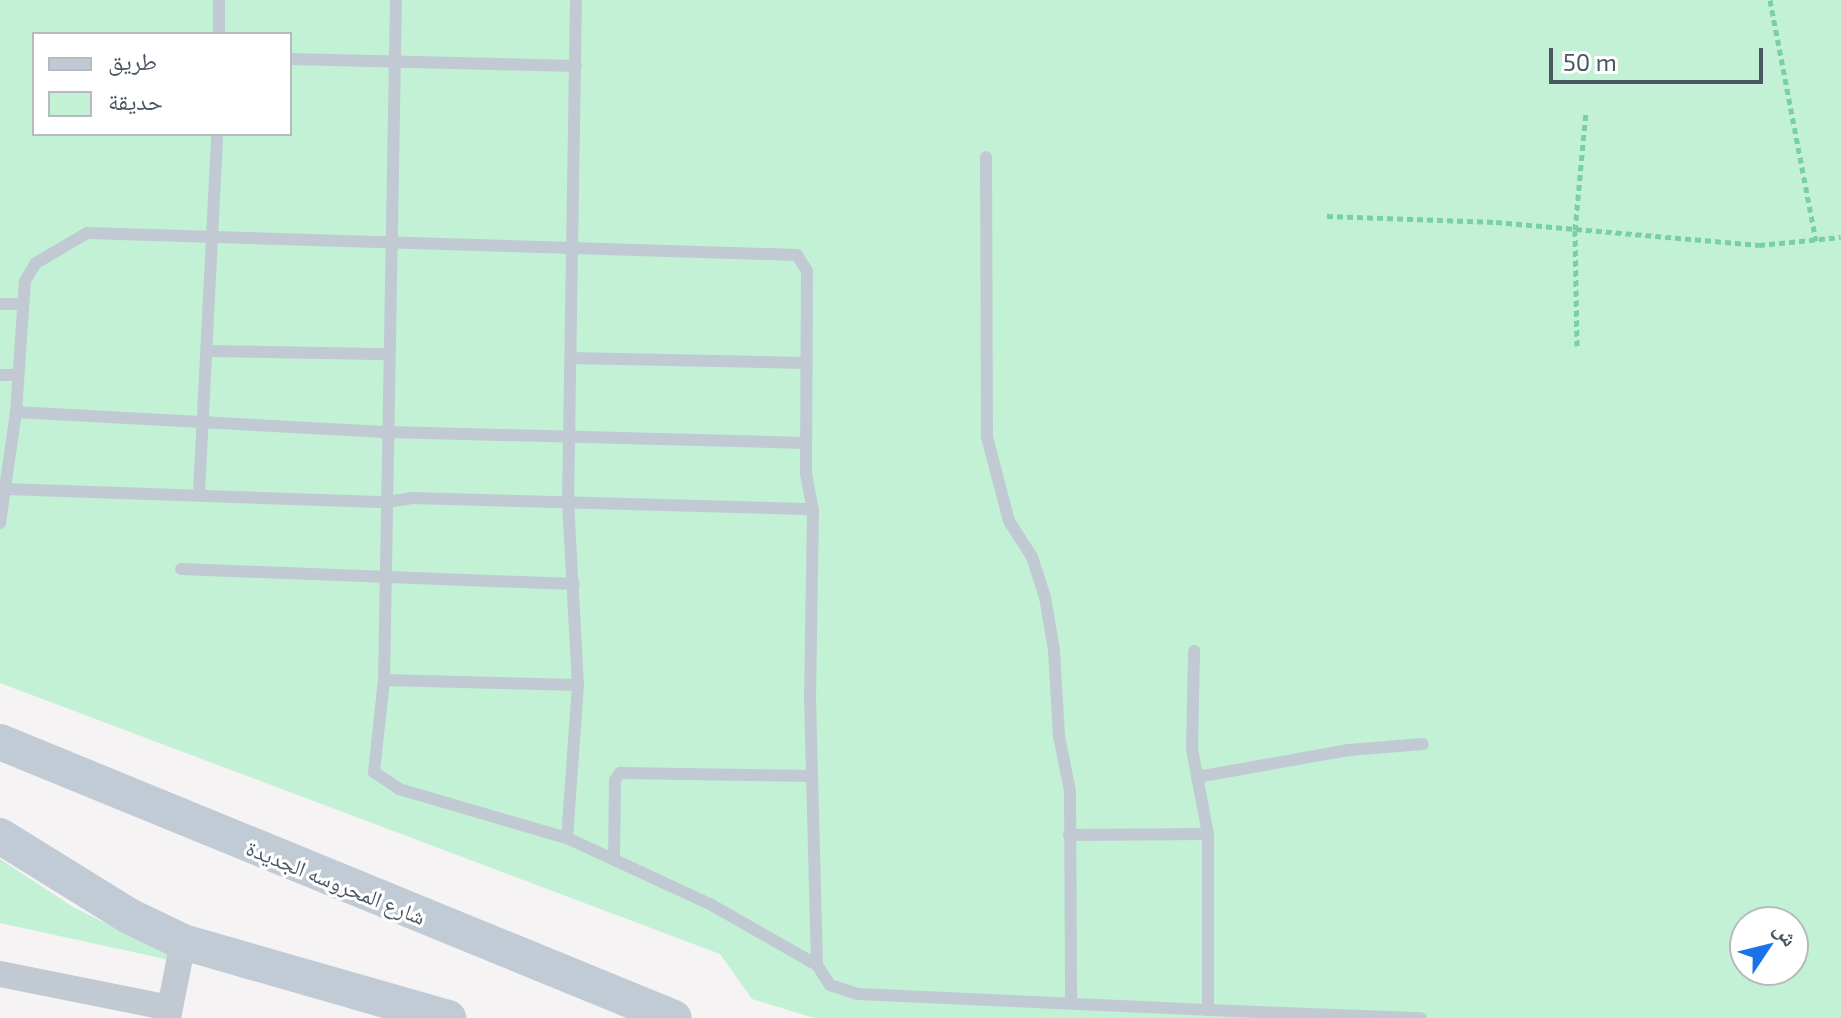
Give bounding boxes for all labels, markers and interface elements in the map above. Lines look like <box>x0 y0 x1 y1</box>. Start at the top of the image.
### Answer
legend <box>32 32 292 136</box>
scale bar <box>1553 32 1767 82</box>
text: طريق <box>108 46 157 75</box>
text: 50 m <box>1563 47 1617 76</box>
text: حديقة <box>108 86 163 115</box>
street label: شارع المحروسه الجديدة <box>243 834 429 930</box>
north arrow <box>1729 906 1809 986</box>
text: ش <box>1770 916 1804 950</box>

